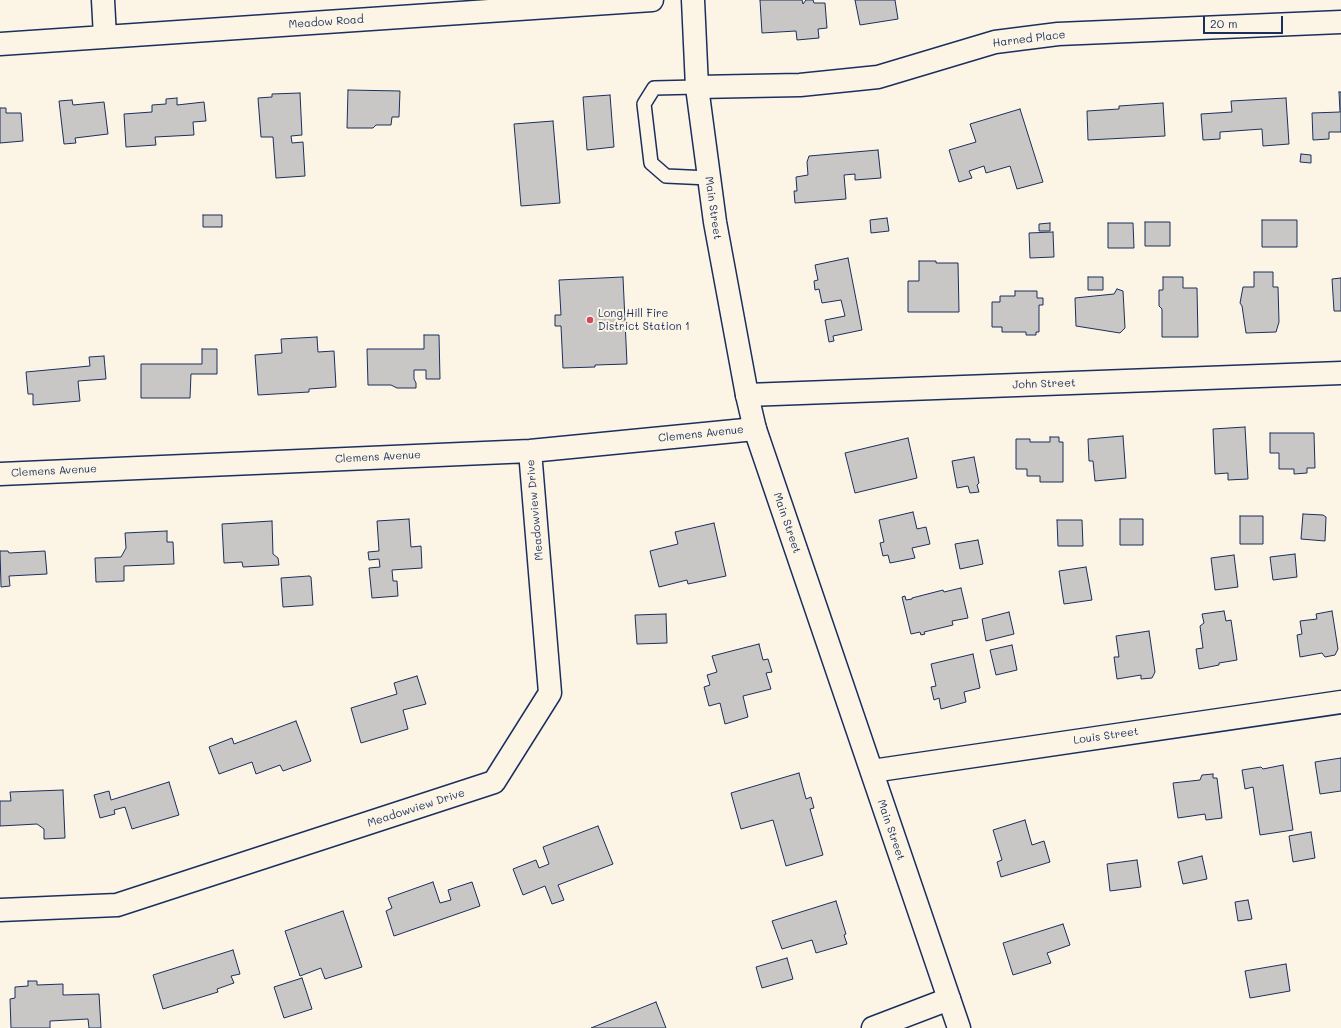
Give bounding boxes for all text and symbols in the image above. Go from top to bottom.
scale bar [1205,8,1285,34]
street label: Meadow Road [288,13,364,31]
text: 20 m [1210,15,1238,31]
street label: Harned Place [992,28,1066,50]
street label: Main Street [702,176,724,240]
place label: Long Hill Fire District Station 1 [598,307,690,333]
marker: Long Hill Fire District Station 1 [585,315,595,325]
street label: John Street [1012,376,1076,392]
street label: Clemens Avenue [658,423,744,445]
street label: Clemens Avenue [335,448,421,466]
street label: Meadowview Drive [524,459,546,561]
street label: Clemens Avenue [11,462,97,480]
street label: Main Street [770,491,804,555]
street label: Louis Street [1073,725,1139,747]
street label: Meadowview Drive [366,786,466,830]
street label: Main Street [874,798,908,862]

